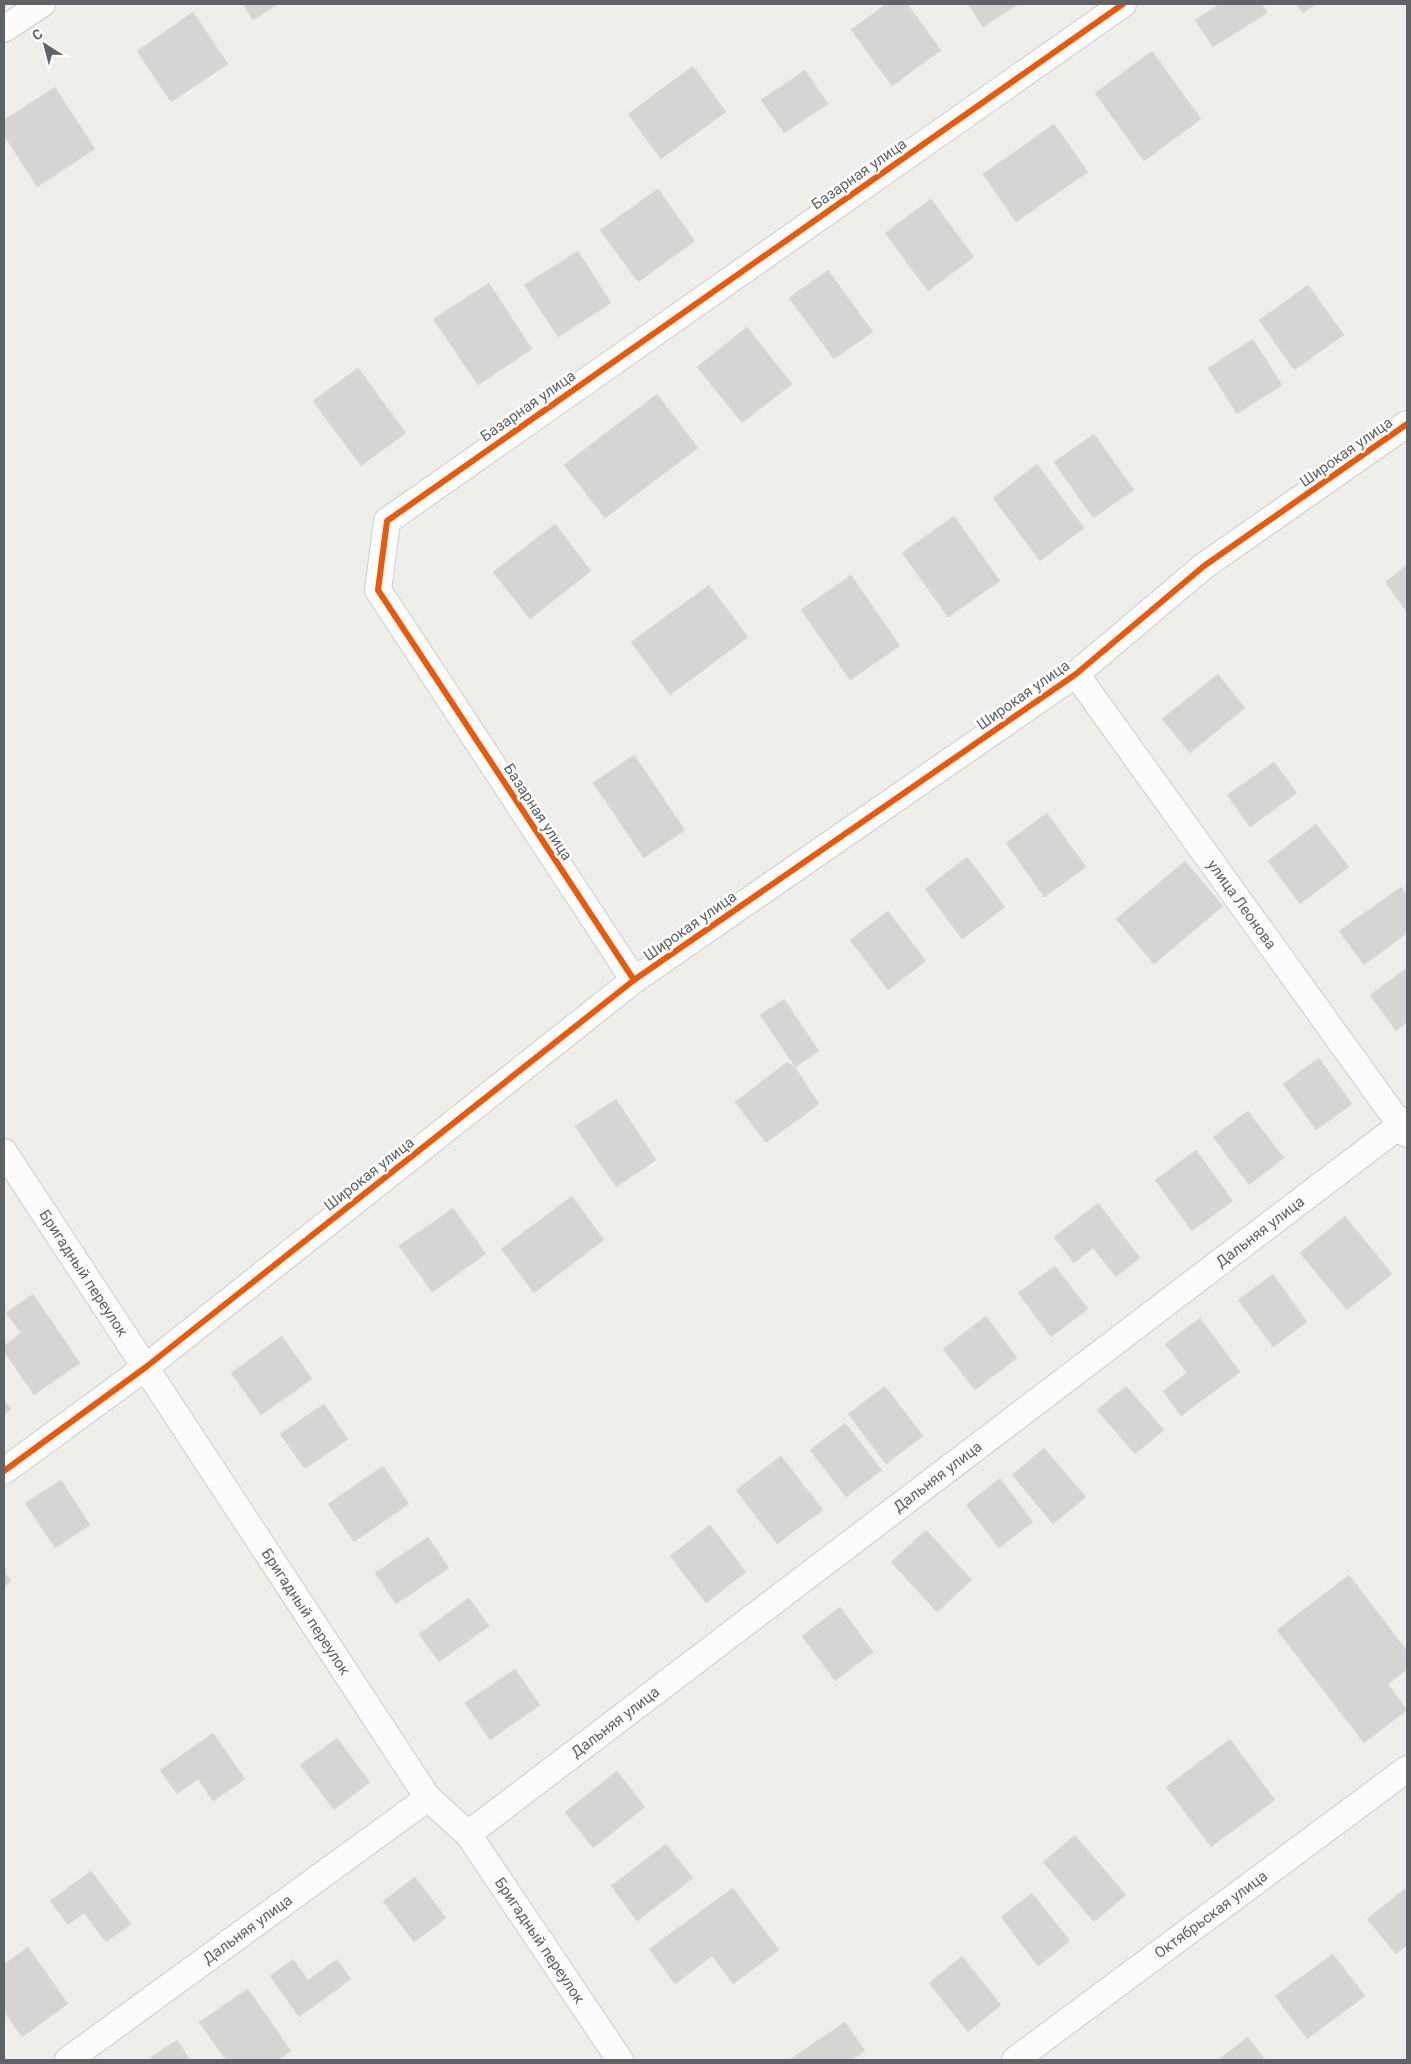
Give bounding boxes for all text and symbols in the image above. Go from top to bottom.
north arrow [20,20,70,70]
text: С [29,25,46,44]
street label: Базарная улица [808,135,910,213]
street label: Базарная улица [477,367,579,445]
street label: Широкая улица [1296,413,1396,491]
street label: Широкая улица [973,656,1073,734]
street label: Базарная улица [500,760,576,864]
street label: улица Леонова [1204,856,1280,953]
street label: Широкая улица [640,887,740,965]
street label: Широкая улица [320,1133,418,1215]
street label: Дальняя улица [1212,1192,1308,1271]
street label: Бригадный переулок [35,1206,132,1340]
street label: Дальняя улица [890,1438,985,1516]
street label: Бригадный переулок [258,1545,354,1679]
street label: Дальняя улица [567,1683,663,1761]
street label: Октябрьская улица [1151,1867,1271,1962]
street label: Бригадный переулок [491,1874,588,2007]
street label: Дальняя улица [199,1891,296,1968]

